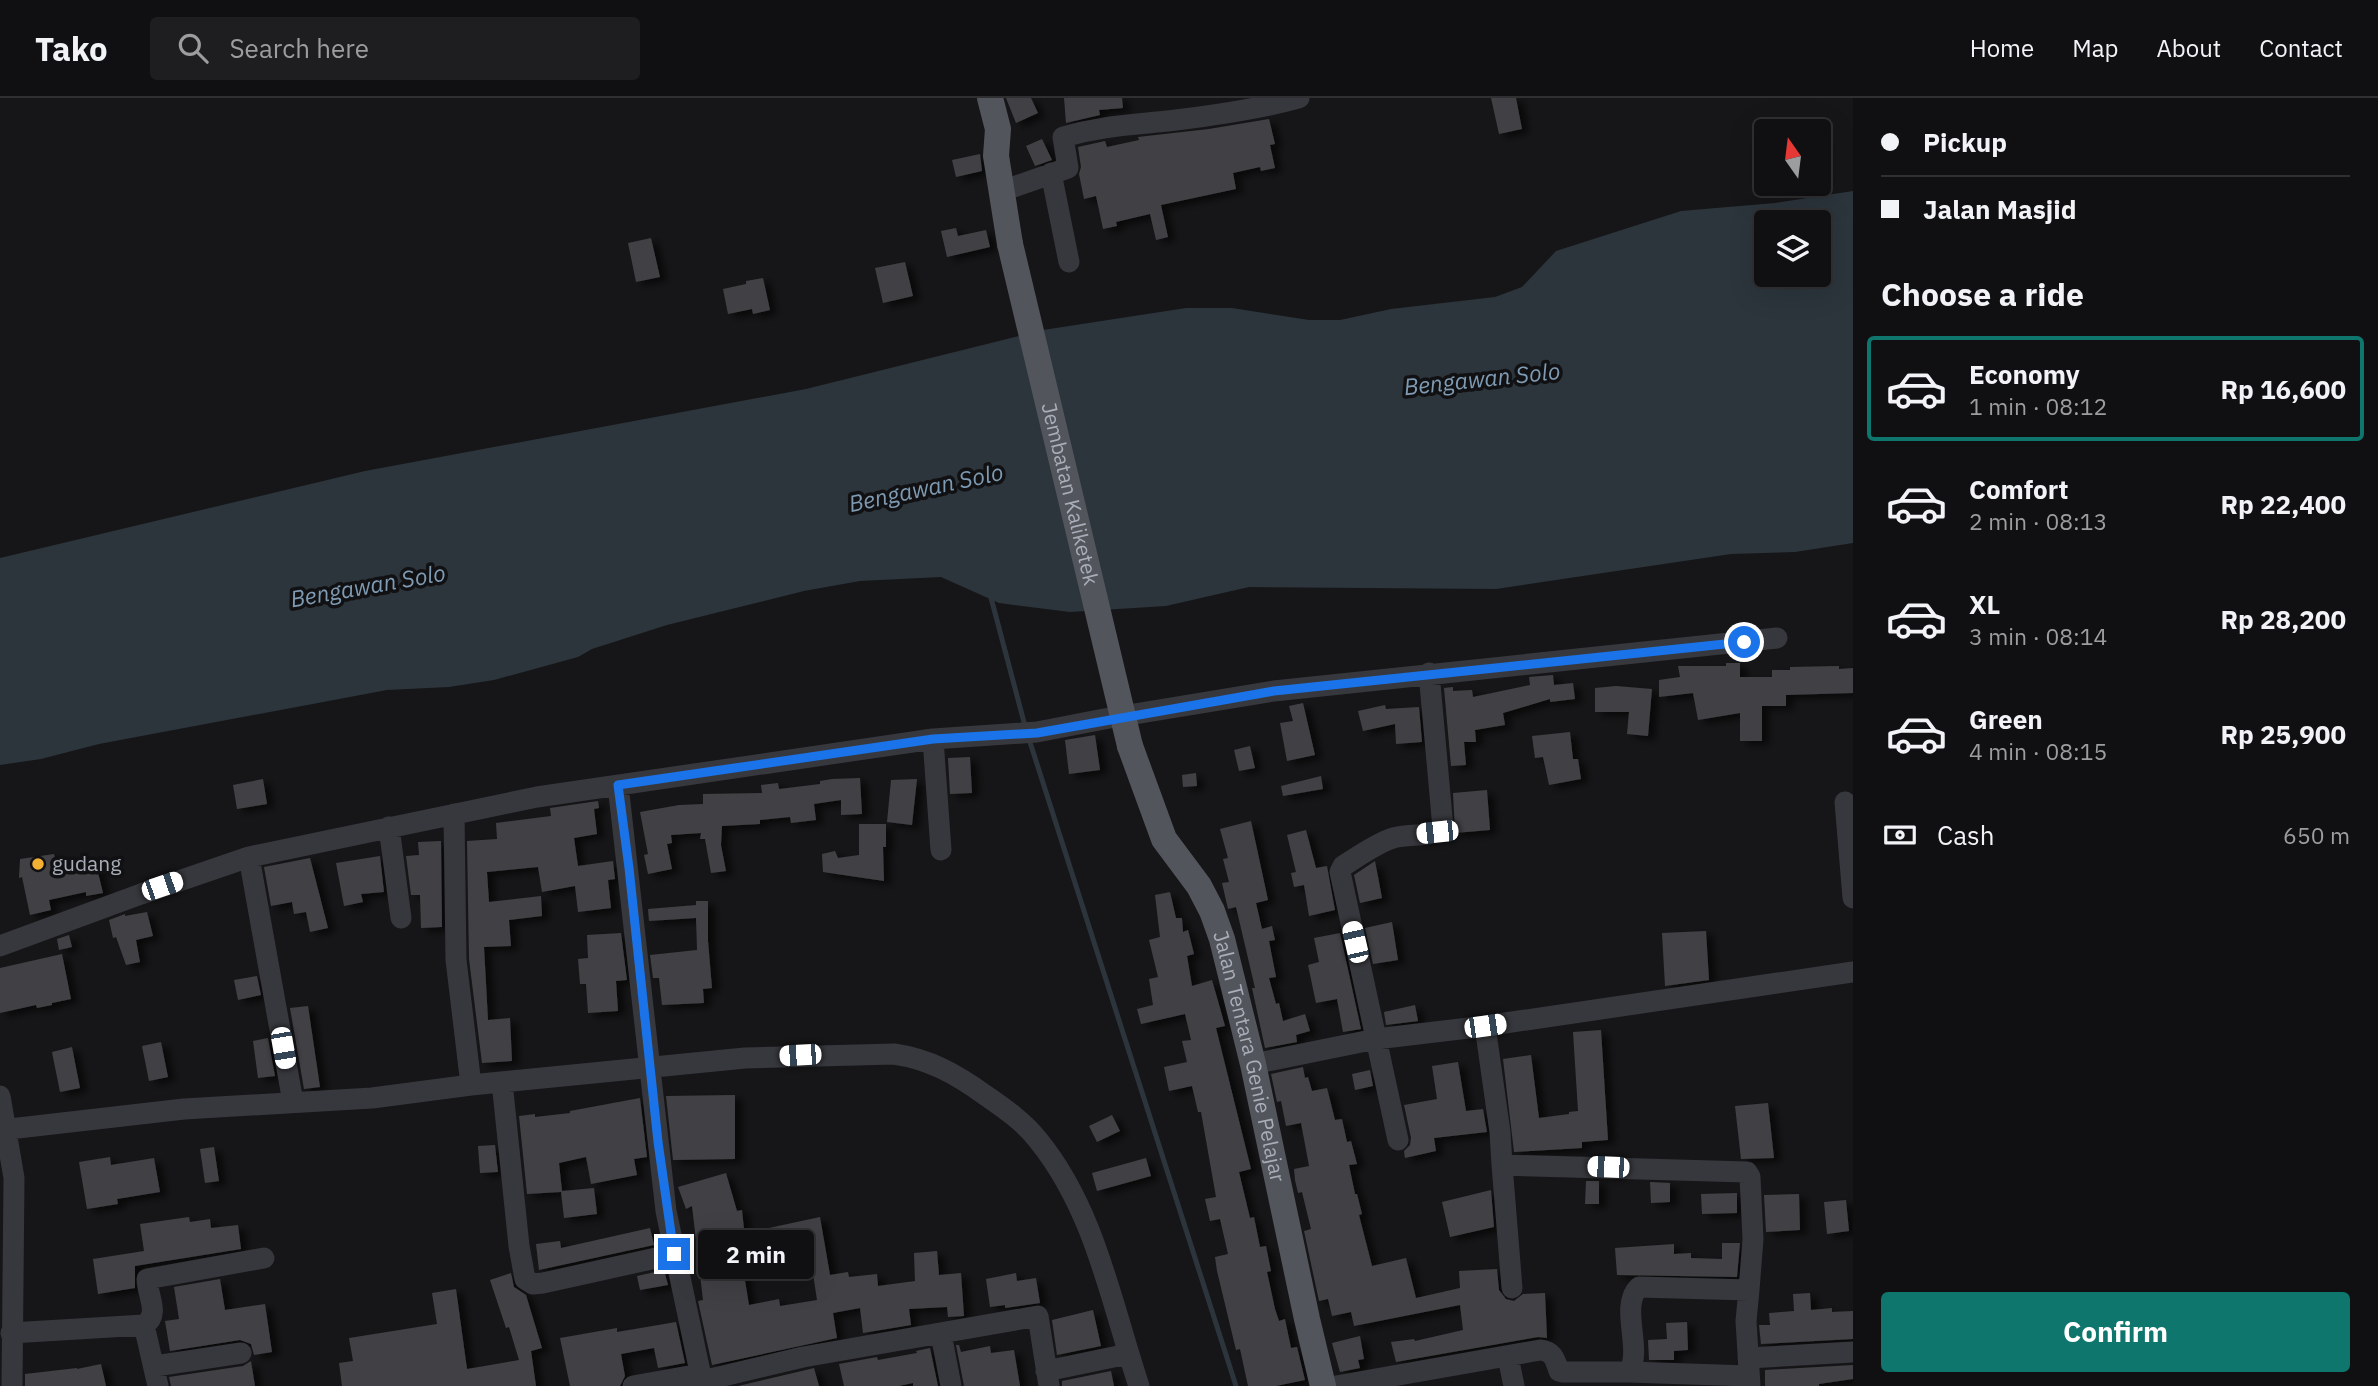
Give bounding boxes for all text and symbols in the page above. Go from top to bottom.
search box [150,17,640,80]
text: Tako [35,27,108,70]
icon: search [174,29,212,67]
text: Search here [230,31,369,65]
text: Home [1970,32,2034,64]
text: Map [2072,32,2118,64]
text: About [2156,32,2221,64]
text: Contact [2259,32,2343,64]
north arrow [1754,119,1830,196]
map controls [1754,119,1831,287]
text: Pickup [1923,125,2007,159]
text: Jalan Masjid [1923,192,2077,226]
button: layers [1754,210,1831,287]
text: Choose a ride [1881,273,2084,315]
water label: Bengawan Solo [1402,355,1562,401]
icon: car [1885,357,1948,420]
text: Economy [1969,357,2080,391]
text: Rp 16,600 [2220,372,2346,406]
text: 1 min · 08:12 [1969,391,2107,421]
street label: Jembatan Kaliketek [1035,400,1106,588]
water label: Bengawan Solo [846,456,1006,518]
icon: car [1885,472,1948,535]
text: Comfort [1969,472,2068,506]
text: Rp 22,400 [2220,487,2346,521]
text: 2 min · 08:13 [1969,506,2107,536]
water label: Bengawan Solo [288,557,448,613]
icon: car [1885,587,1948,650]
text: XL [1969,587,2000,621]
text: Rp 28,200 [2220,602,2346,636]
text: 3 min · 08:14 [1969,621,2107,651]
route start [1728,626,1760,658]
icon: car [1885,702,1948,765]
text: Green [1969,702,2043,736]
text: Rp 25,900 [2220,717,2346,751]
text: 4 min · 08:15 [1969,736,2107,766]
icon: cash [1881,816,1919,854]
text: Cash [1937,818,1994,852]
car [1416,819,1459,845]
text: 650 m [2283,820,2350,850]
place label: gudang [52,849,121,877]
marker: gudang [30,856,46,872]
car [139,869,186,903]
car [1341,919,1370,965]
street label: Jalan Tentara Genie Pelajar [1207,926,1293,1185]
car [1463,1013,1508,1039]
car [270,1025,297,1071]
car [779,1043,822,1067]
car [1587,1156,1630,1178]
callout: 2 min [698,1230,814,1278]
route end [658,1238,690,1270]
text: 2 min [726,1239,786,1269]
button: Confirm [1881,1292,2350,1372]

